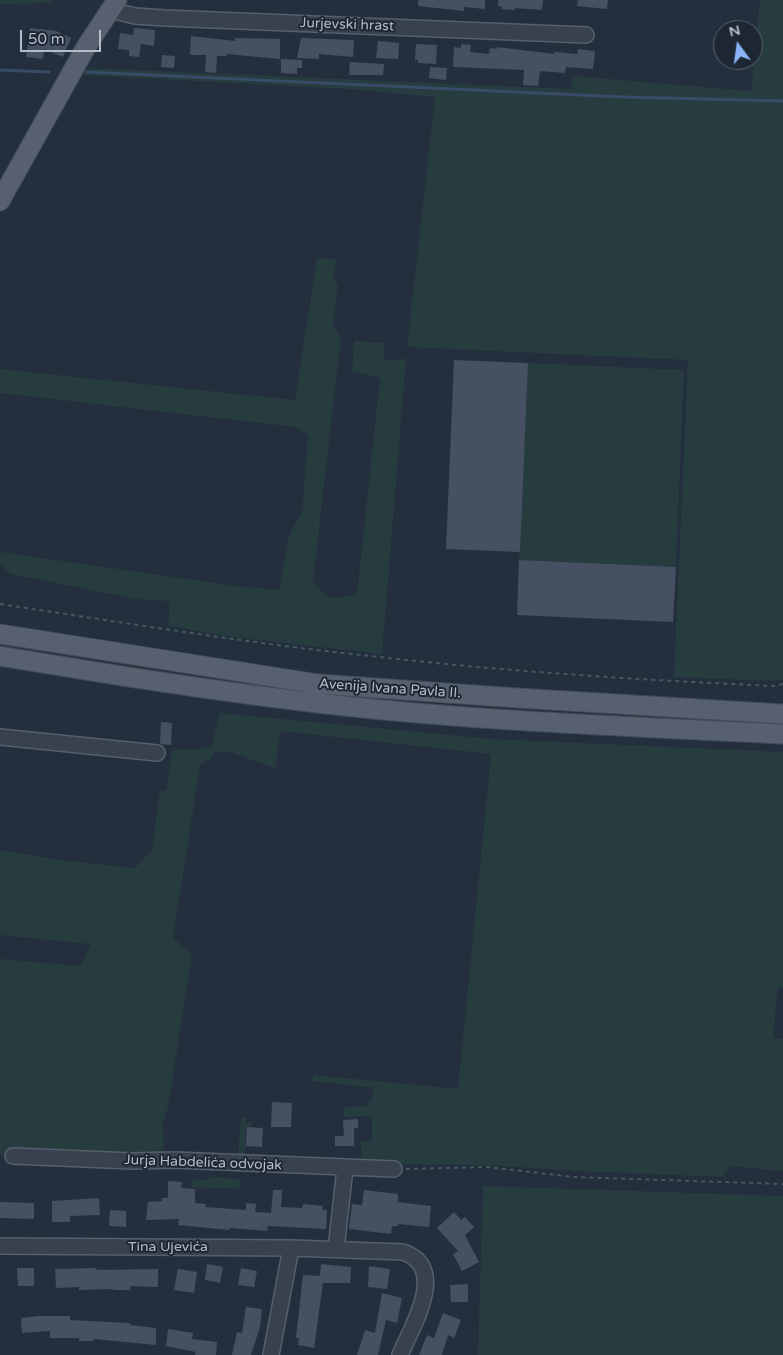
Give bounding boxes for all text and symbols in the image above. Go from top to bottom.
street label: Jurjevski hrast [299,15,395,35]
scale bar [22,20,104,52]
north arrow [713,20,763,70]
text: N [727,21,742,41]
text: 50 m [28,30,65,48]
street label: Avenija Ivana Pavla II. [318,676,462,702]
street label: Jurja Habdelića odvojak [124,1152,282,1174]
street label: Tina Ujevića [128,1239,208,1255]

